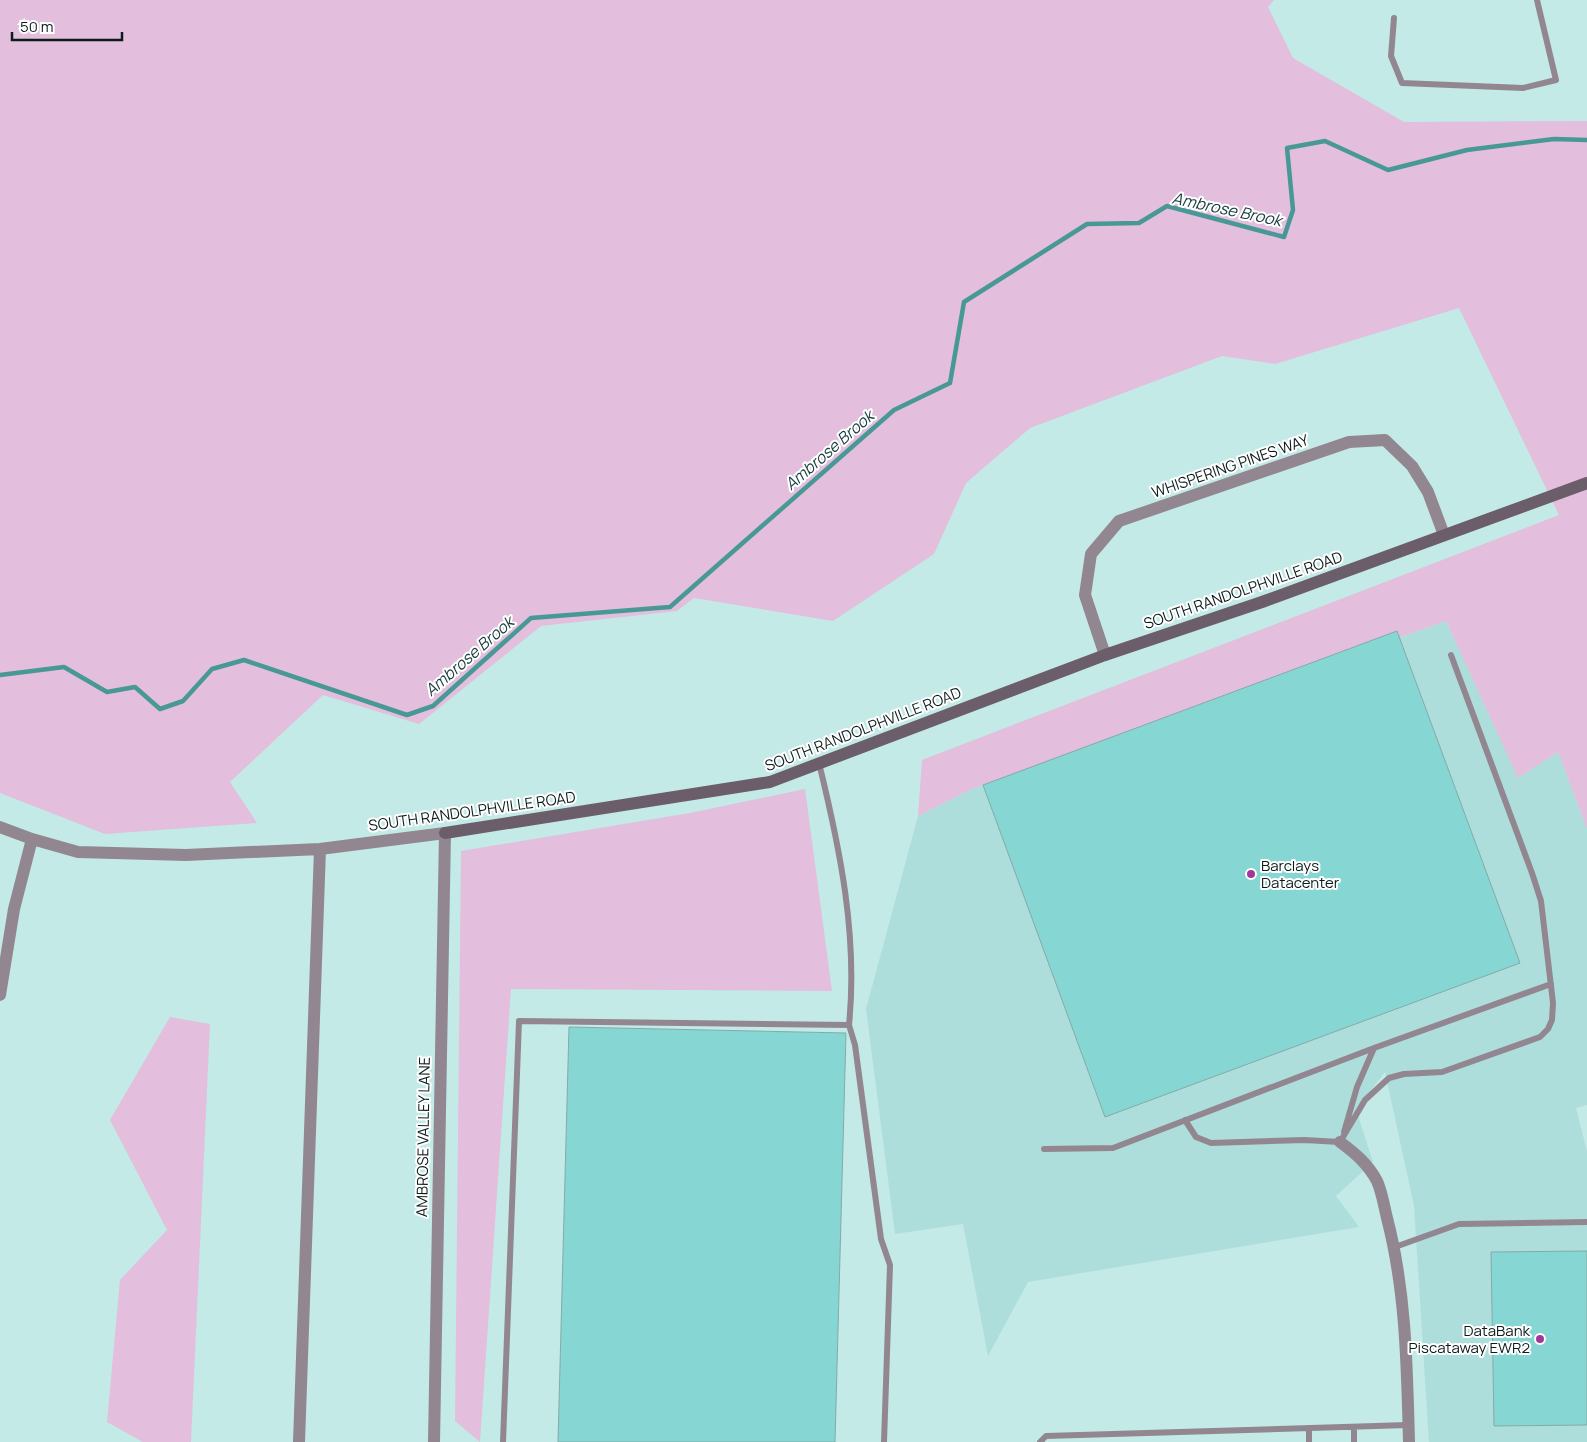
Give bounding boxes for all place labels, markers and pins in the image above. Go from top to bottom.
place label: Barclays Datacenter [1261,855,1340,893]
marker: Barclays Datacenter [1245,868,1257,880]
place label: DataBank Piscataway EWR2 [1408,1320,1531,1358]
marker: DataBank Piscataway EWR2 [1534,1333,1546,1345]

